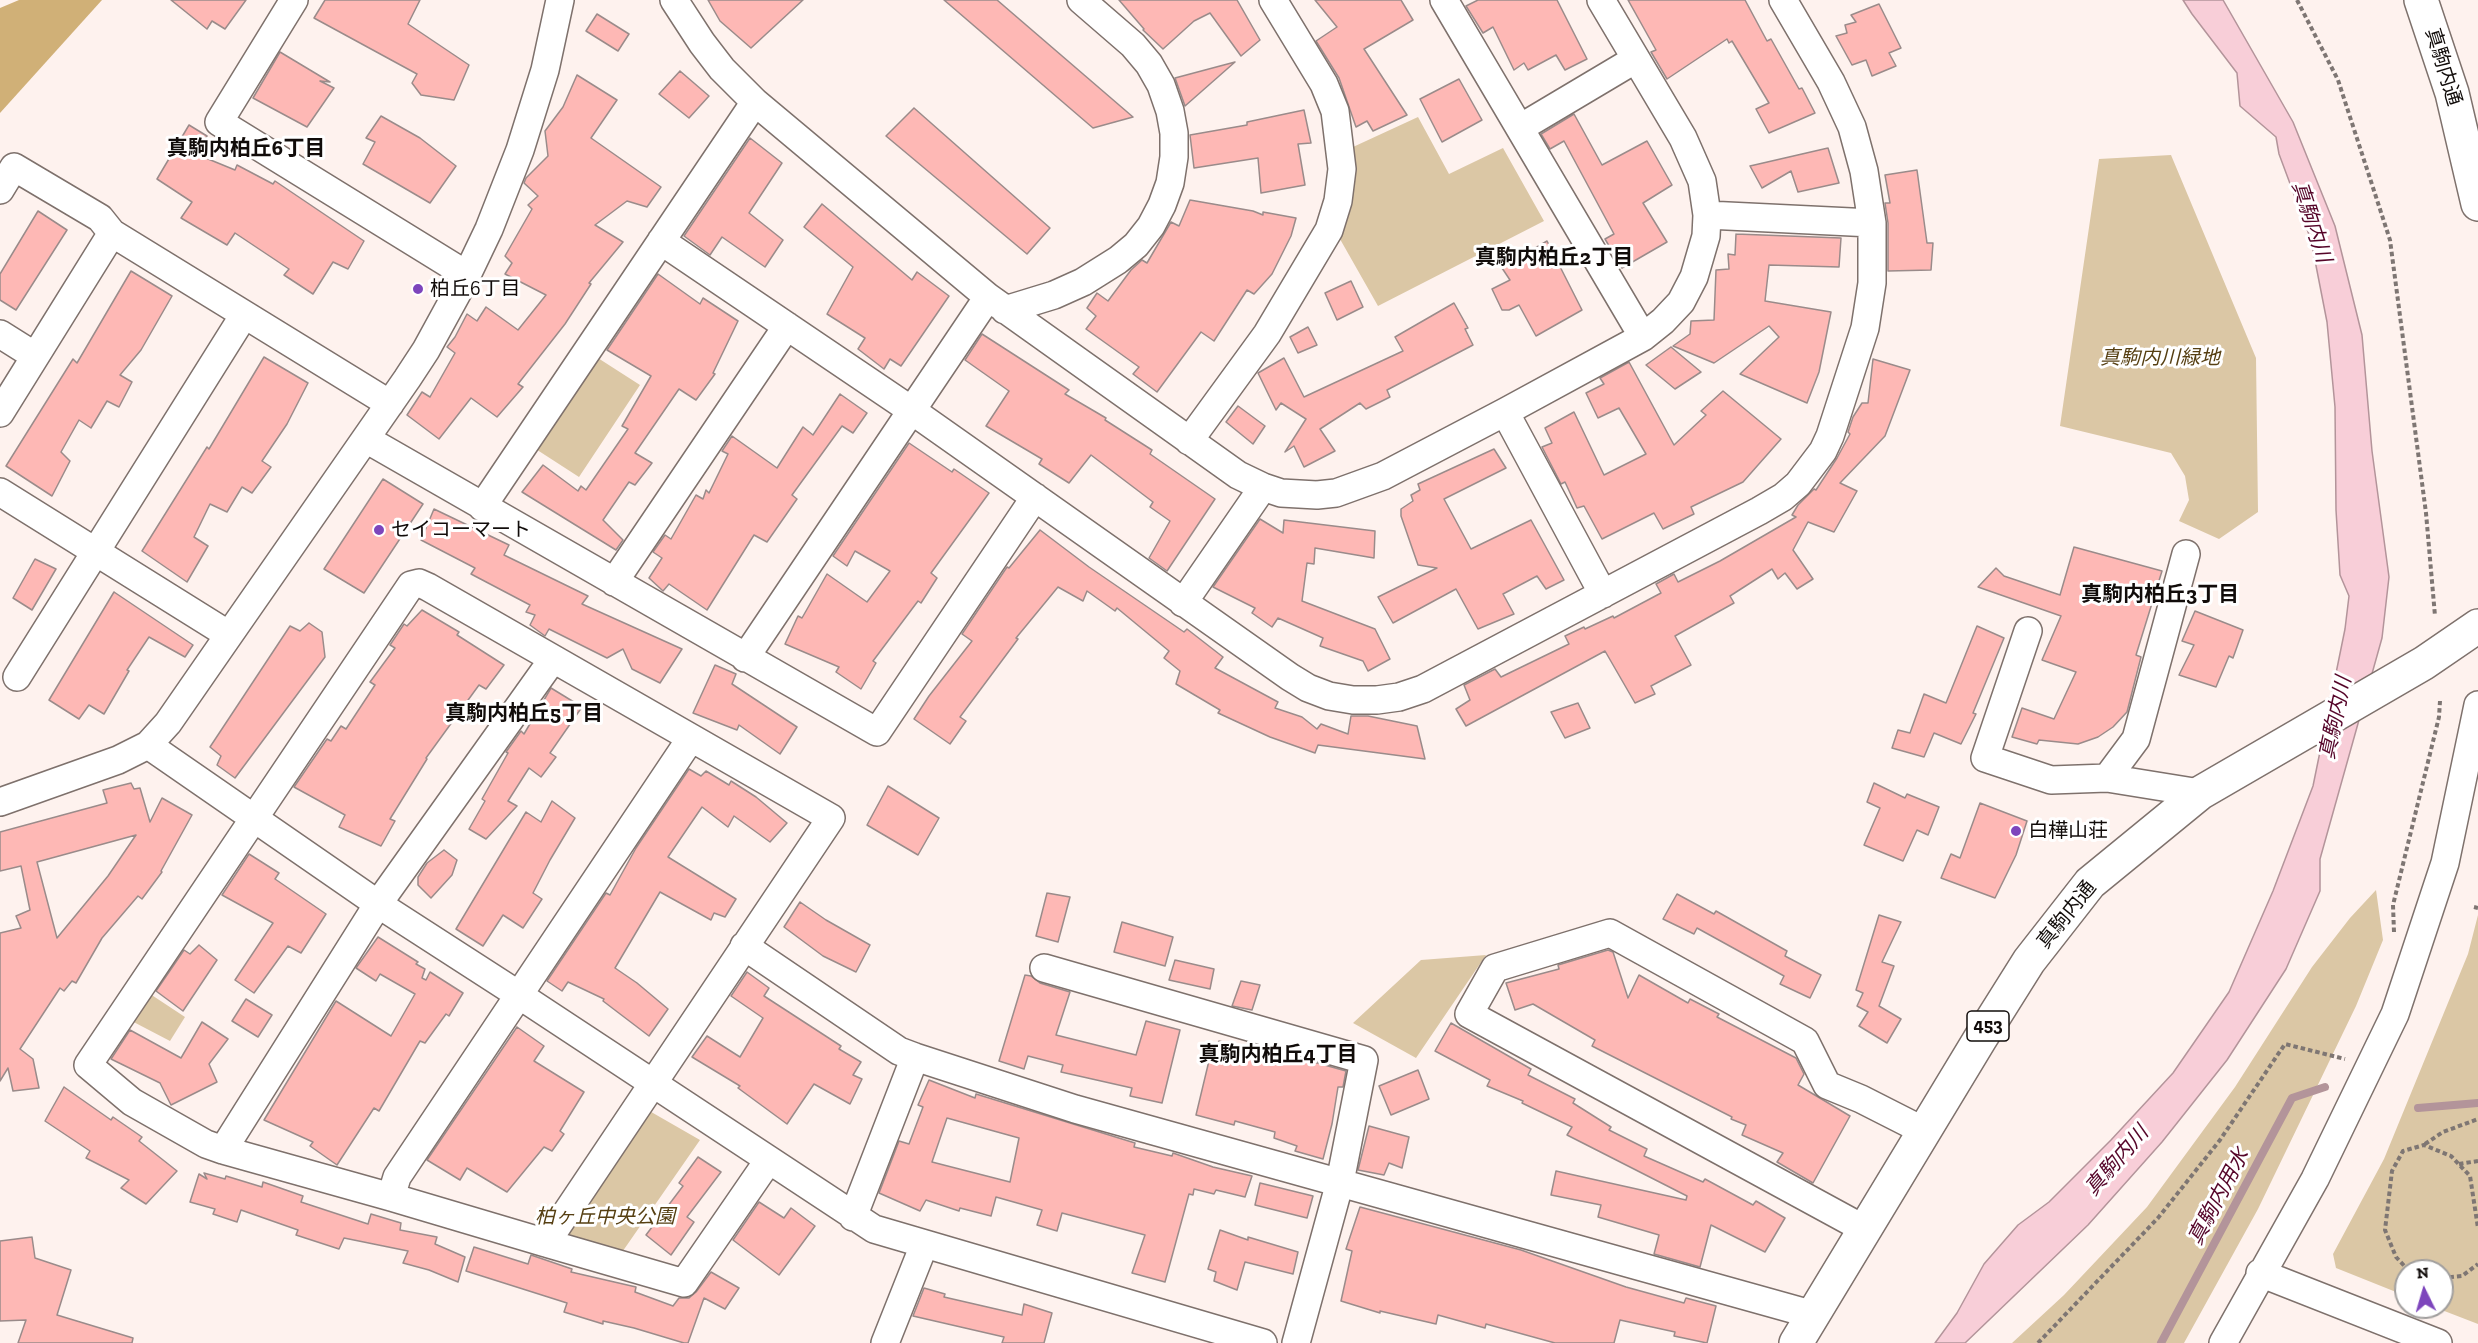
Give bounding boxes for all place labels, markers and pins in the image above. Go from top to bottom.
place label: 柏丘6丁目 [430,277,521,301]
marker: 柏丘6丁目 [411,282,425,296]
place label: セイコーマート [391,518,531,542]
marker: セイコーマート [372,523,386,537]
place label: 白樺山荘 [2028,819,2108,843]
marker: 白樺山荘 [2009,824,2023,838]

